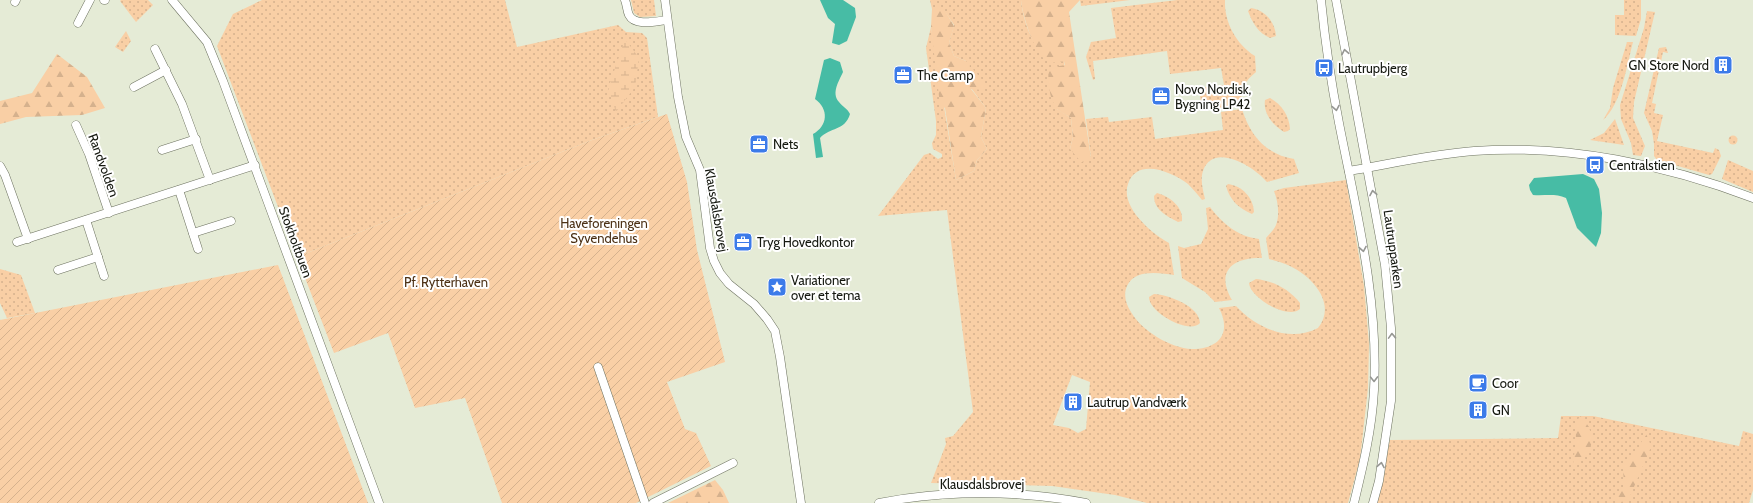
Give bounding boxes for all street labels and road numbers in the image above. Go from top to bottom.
street label: Randvolden [85,131,123,199]
street label: Klausdalsbrovej [701,167,732,253]
street label: Stokholtbuen [276,204,316,280]
street label: Lautrupparken [1381,209,1407,289]
street label: Klausdalsbrovej [940,476,1024,493]

